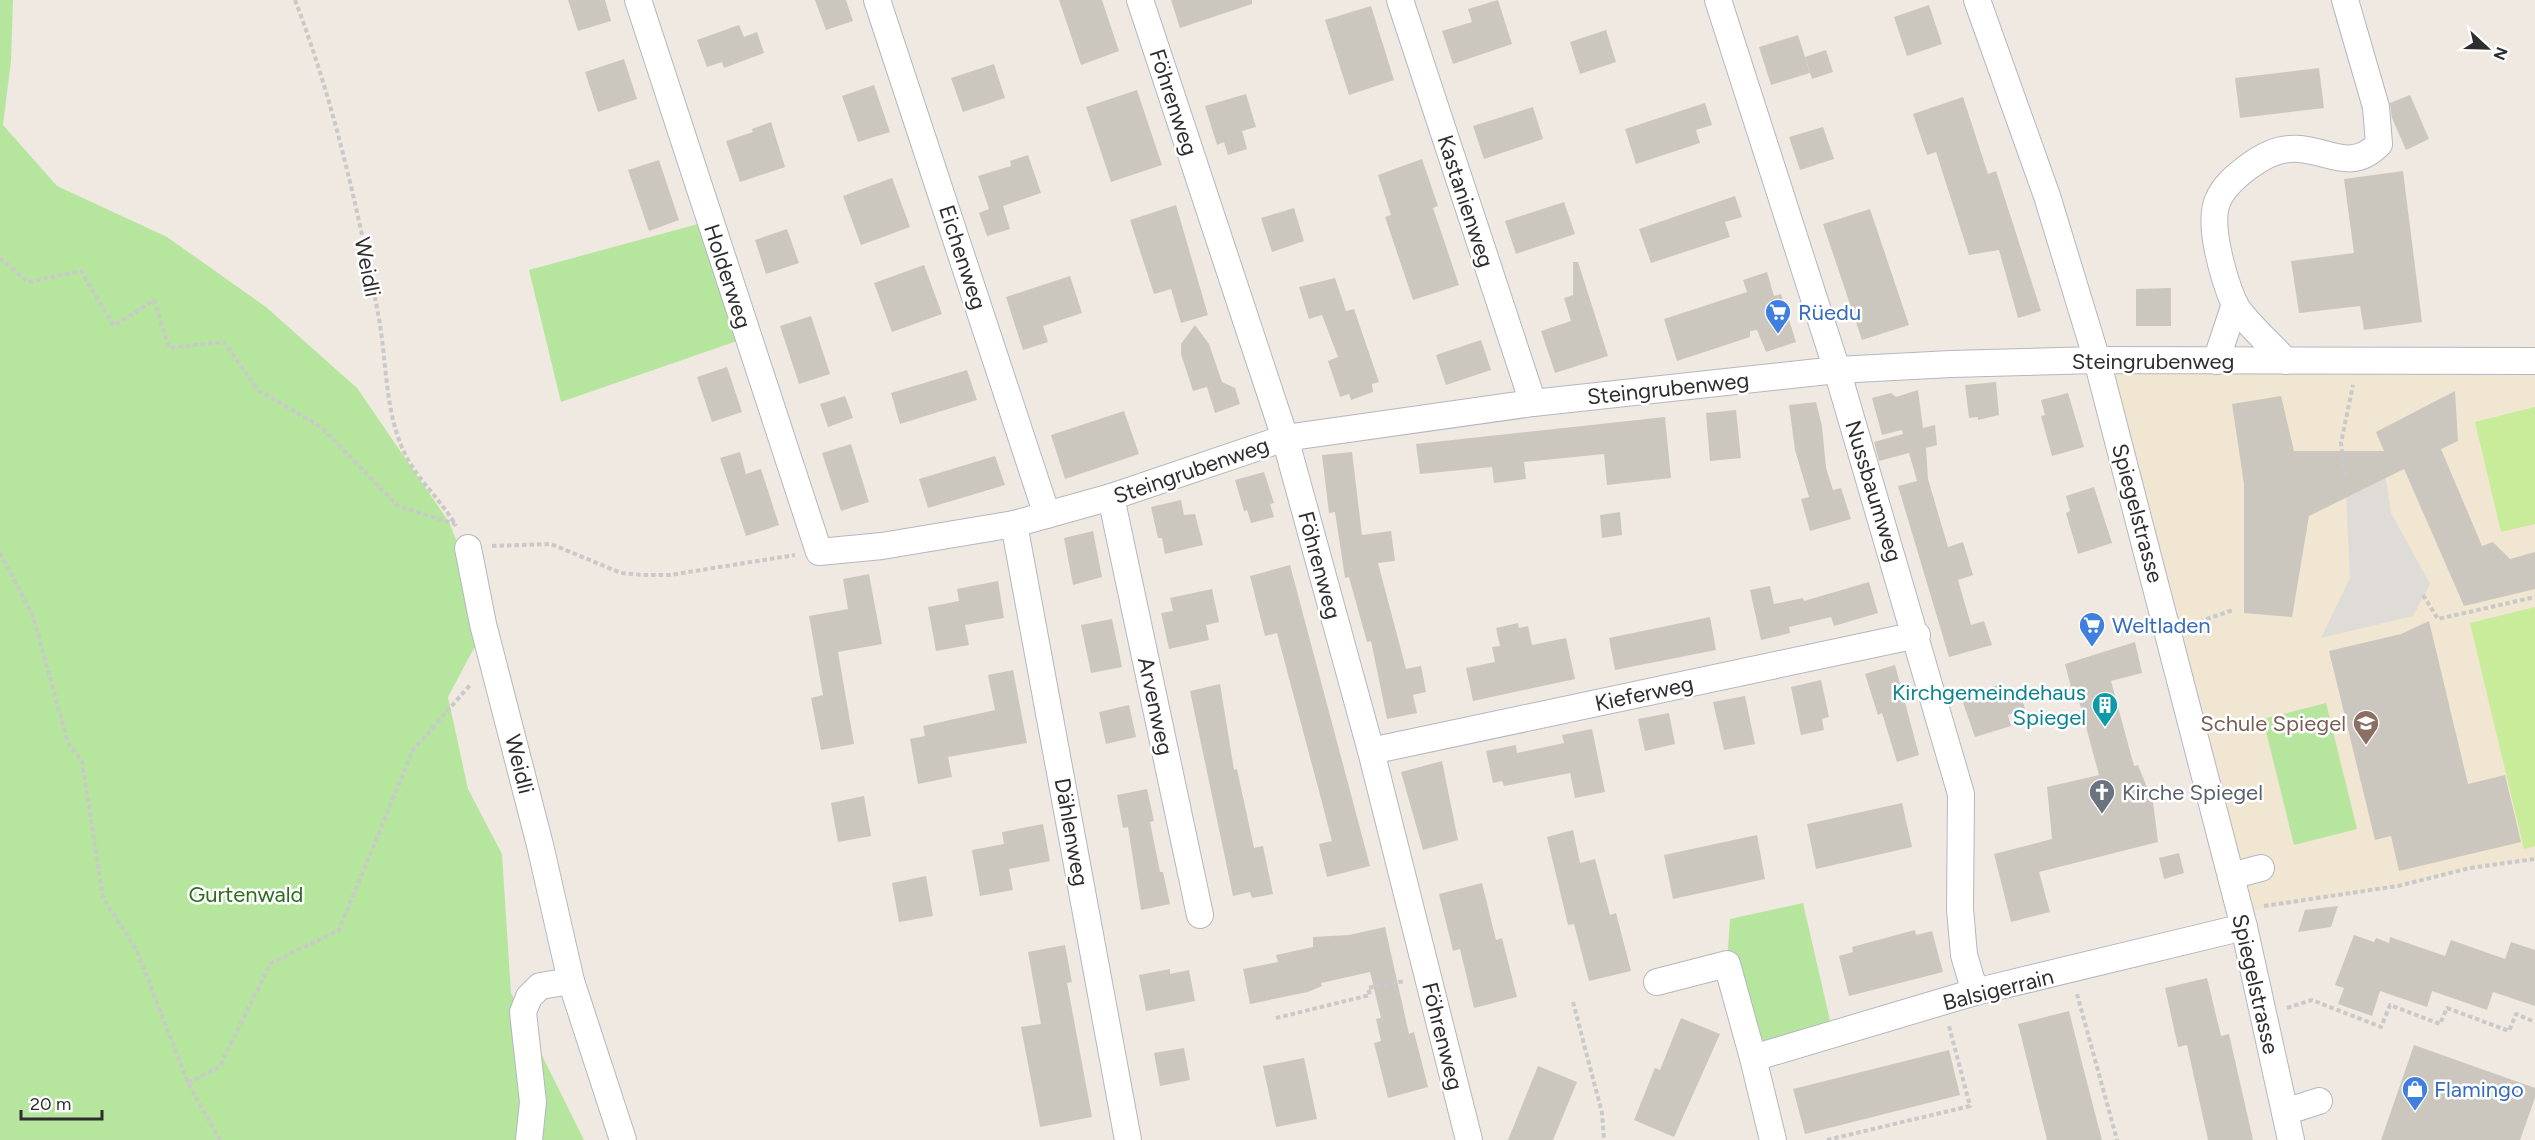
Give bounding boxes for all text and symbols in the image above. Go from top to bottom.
north arrow [2457,18,2517,78]
text: N [2489,44,2512,63]
street label: Föhrenweg [1144,46,1203,159]
street label: Kastanienweg [1431,132,1500,271]
street label: Eichenweg [933,201,992,313]
street label: Holderweg [698,220,757,332]
street label: Weidli [349,235,387,299]
supermarket icon: Rüedu [1763,297,1793,335]
place label: Rüedu [1798,299,1861,326]
street label: Steingrubenweg [2072,348,2234,375]
street label: Steingrubenweg [1586,367,1750,410]
street label: Nussbaumweg [1839,417,1908,565]
street label: Steingrubenweg [1110,431,1272,510]
street label: Spiegelstrasse [2106,441,2169,586]
street label: Föhrenweg [1292,508,1347,622]
supermarket icon: Weltladen [2077,610,2107,648]
place label: Weltladen [2112,612,2211,639]
street label: Arvenweg [1132,655,1179,758]
street label: Kieferweg [1592,670,1696,717]
place label: Kirchgemeindehaus Spiegel [1892,679,2086,731]
building icon: Kirchgemeindehaus Spiegel [2090,690,2120,728]
school or university icon: Schule Spiegel [2351,708,2381,746]
place label: Schule Spiegel [2200,710,2346,737]
street label: Weidli [499,732,540,797]
street label: Dählenweg [1049,776,1094,888]
church icon: Kirche Spiegel [2087,777,2117,815]
place label: Kirche Spiegel [2122,779,2263,806]
park label: Gurtenwald [189,881,303,908]
street label: Spiegelstrasse [2226,911,2285,1057]
street label: Balsigerrain [1940,963,2056,1016]
street label: Föhrenweg [1416,979,1469,1093]
shop icon: Flamingo [2400,1074,2430,1112]
place label: Flamingo [2434,1076,2524,1103]
scale bar [21,1083,102,1121]
text: 20 m [30,1093,71,1115]

